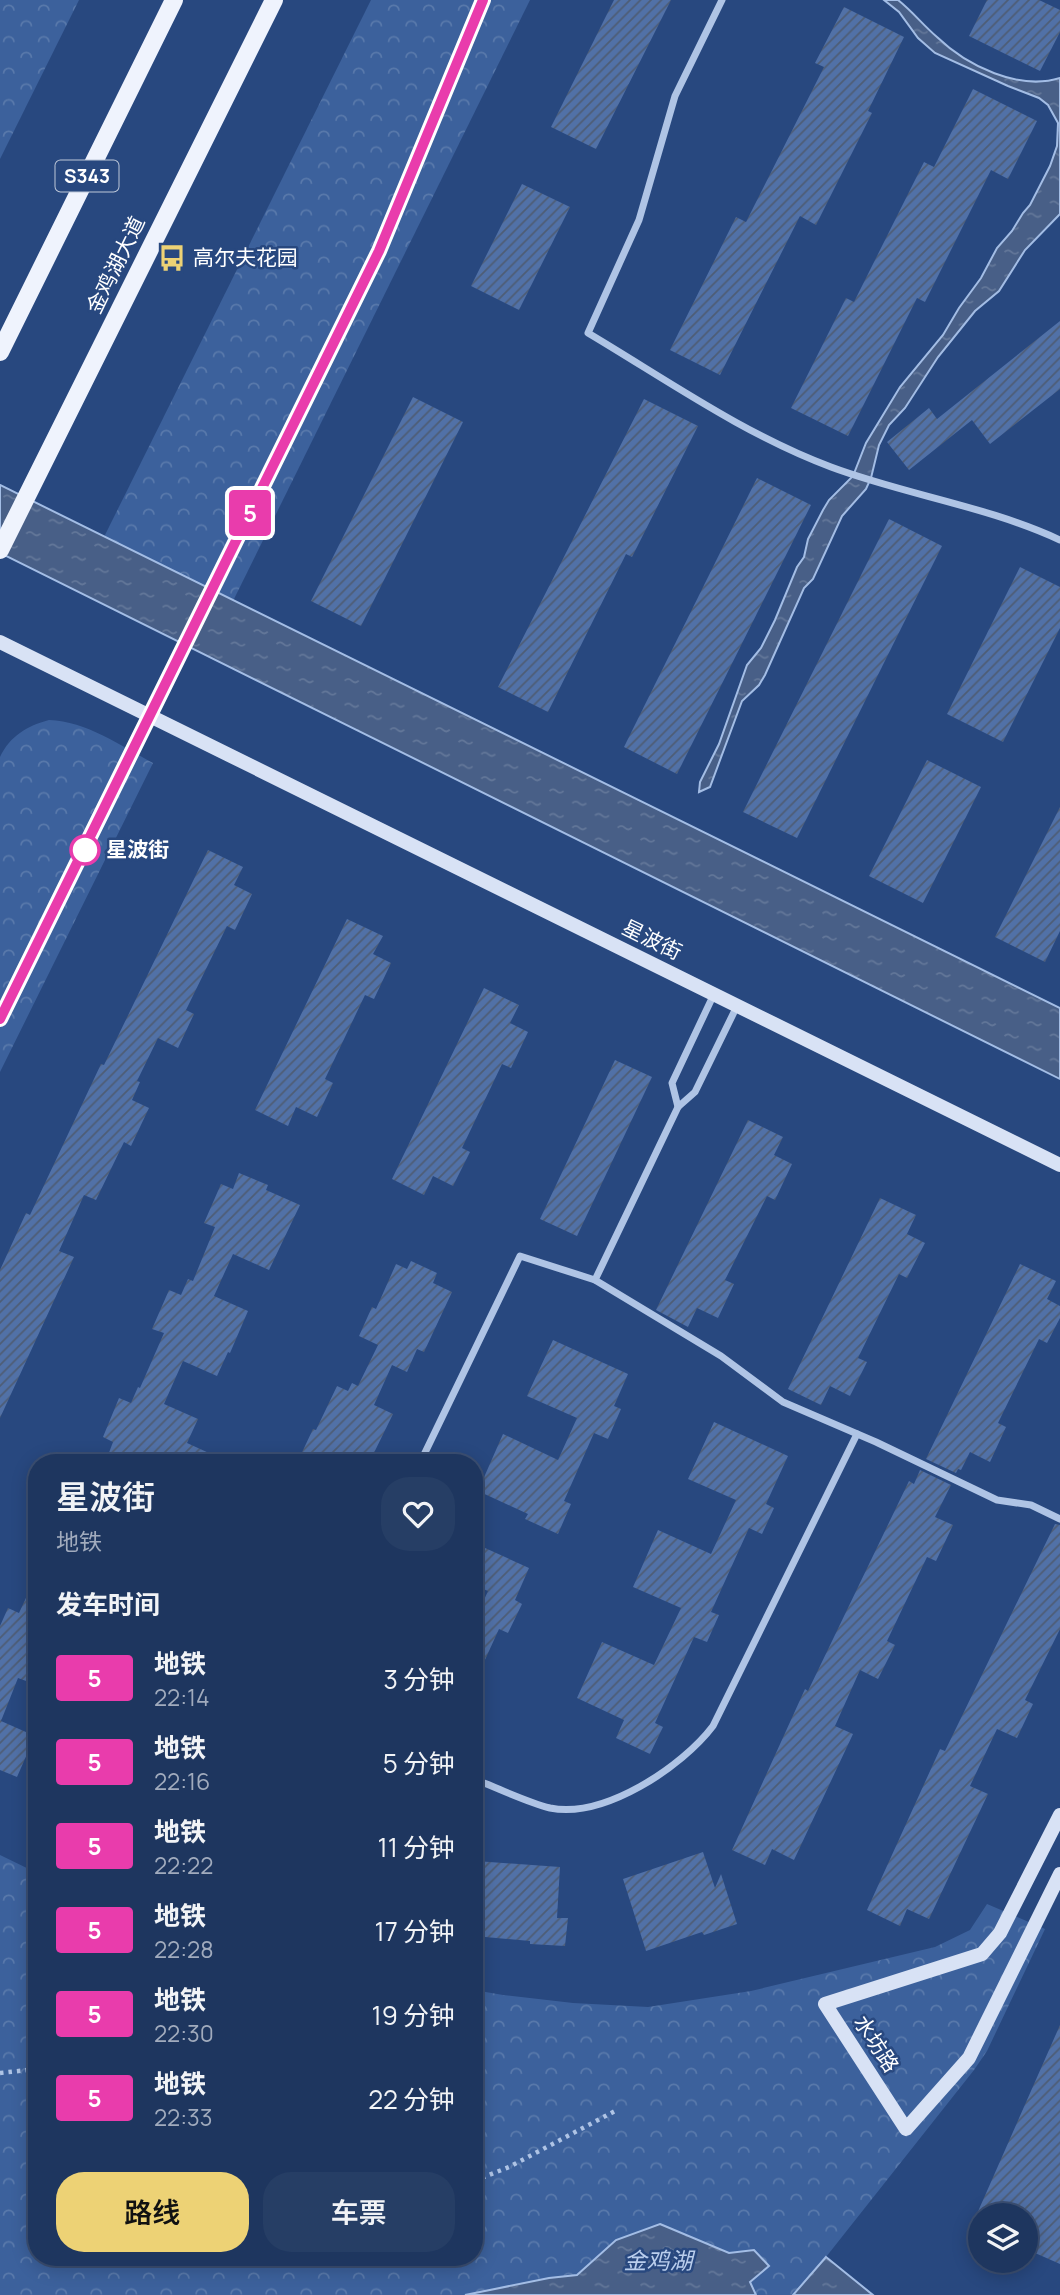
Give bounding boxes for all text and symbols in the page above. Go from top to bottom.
road number: S343 [56,160,119,192]
street label: 金鸡湖大道 [80,211,151,318]
bus stop icon: 高尔夫花园 [157,243,187,273]
place label: 高尔夫花园 [193,243,298,271]
line badge: 5 [227,490,273,536]
text: 5 [243,496,257,529]
marker: 星波街 [70,835,100,865]
place label: 星波街 [106,835,169,863]
street label: 星波街 [618,913,687,965]
text: 星波街 [56,1474,155,1519]
button: heart [381,1477,455,1551]
text: 地铁 [56,1525,102,1557]
text: 发车时间 [56,1586,160,1622]
text: 地铁 [154,1645,206,1681]
text: 5 [87,1661,102,1694]
text: 3 分钟 [383,1661,455,1697]
text: 22:14 [154,1681,210,1713]
text: 地铁 [154,1729,206,1765]
text: 5 [87,1745,102,1778]
text: 5 分钟 [383,1745,455,1781]
text: 22:16 [154,1765,210,1797]
text: 地铁 [154,1813,206,1849]
text: 5 [87,1829,102,1862]
text: 11 分钟 [378,1829,455,1865]
text: 22:22 [154,1849,213,1881]
text: 地铁 [154,1897,206,1933]
text: 5 [87,1913,102,1946]
text: 17 分钟 [375,1913,455,1949]
text: 22:28 [154,1933,214,1965]
text: 地铁 [154,1981,206,2017]
text: 5 [87,1997,102,2030]
text: 19 分钟 [372,1997,455,2033]
street label: 水坊路 [848,2009,906,2077]
text: 22:30 [154,2017,214,2049]
text: 地铁 [154,2065,206,2101]
text: 5 [87,2081,102,2114]
text: 22 分钟 [368,2081,455,2117]
text: 22:33 [154,2101,213,2133]
button: 路线 [56,2172,249,2252]
button: 车票 [263,2172,455,2252]
map controls [968,2203,1038,2273]
button: layers [968,2203,1038,2273]
water label: 金鸡湖 [624,2244,696,2276]

